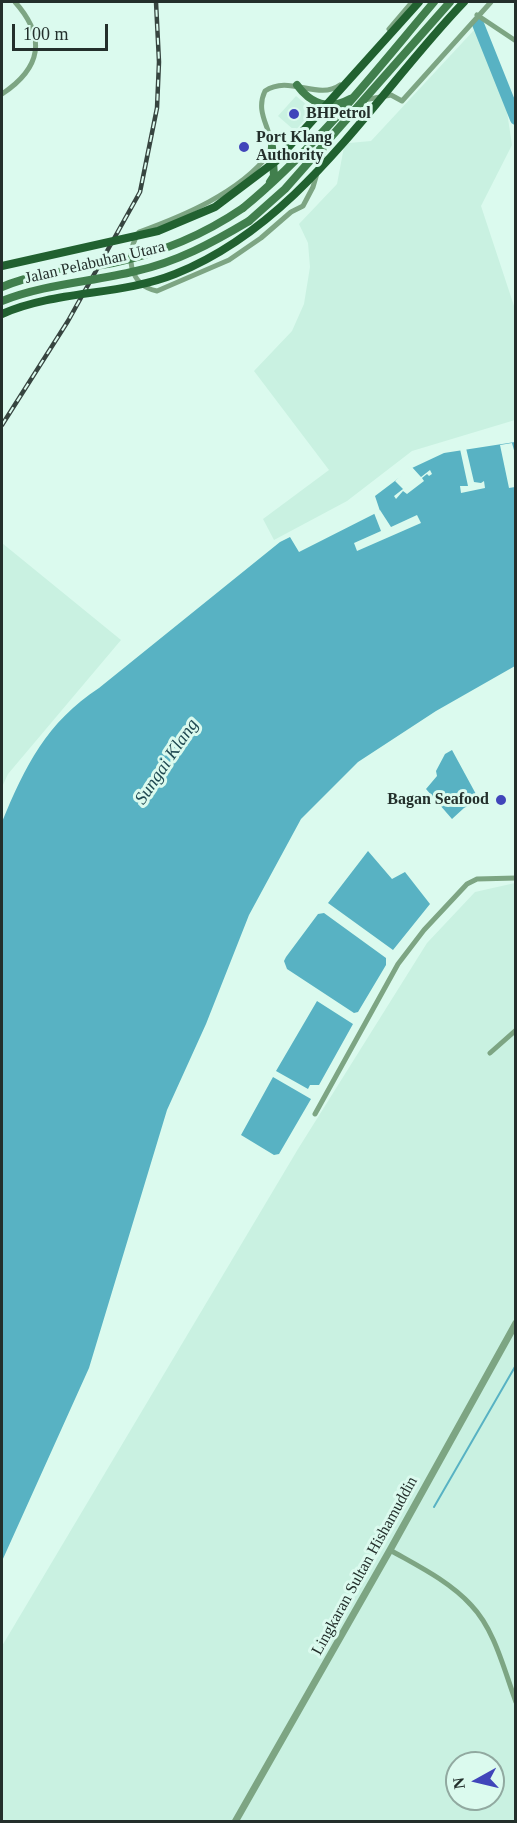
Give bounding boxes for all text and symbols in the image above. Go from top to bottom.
scale bar [15,12,111,50]
text: 100 m [23,24,69,44]
place label: BHPetrol [306,104,371,124]
marker: BHPetrol [287,107,301,121]
place label: Port Klang Authority [256,128,332,166]
marker: Port Klang Authority [237,140,251,154]
street label: Jalan Pelabuhan Utara [23,238,167,288]
water label: Sungai Klang [131,715,203,809]
place label: Bagan Seafood [387,790,489,810]
marker: Bagan Seafood [494,793,508,807]
street label: Lingkaran Sultan Hishamuddin [308,1474,422,1658]
north arrow [445,1751,505,1811]
text: N [449,1776,468,1790]

